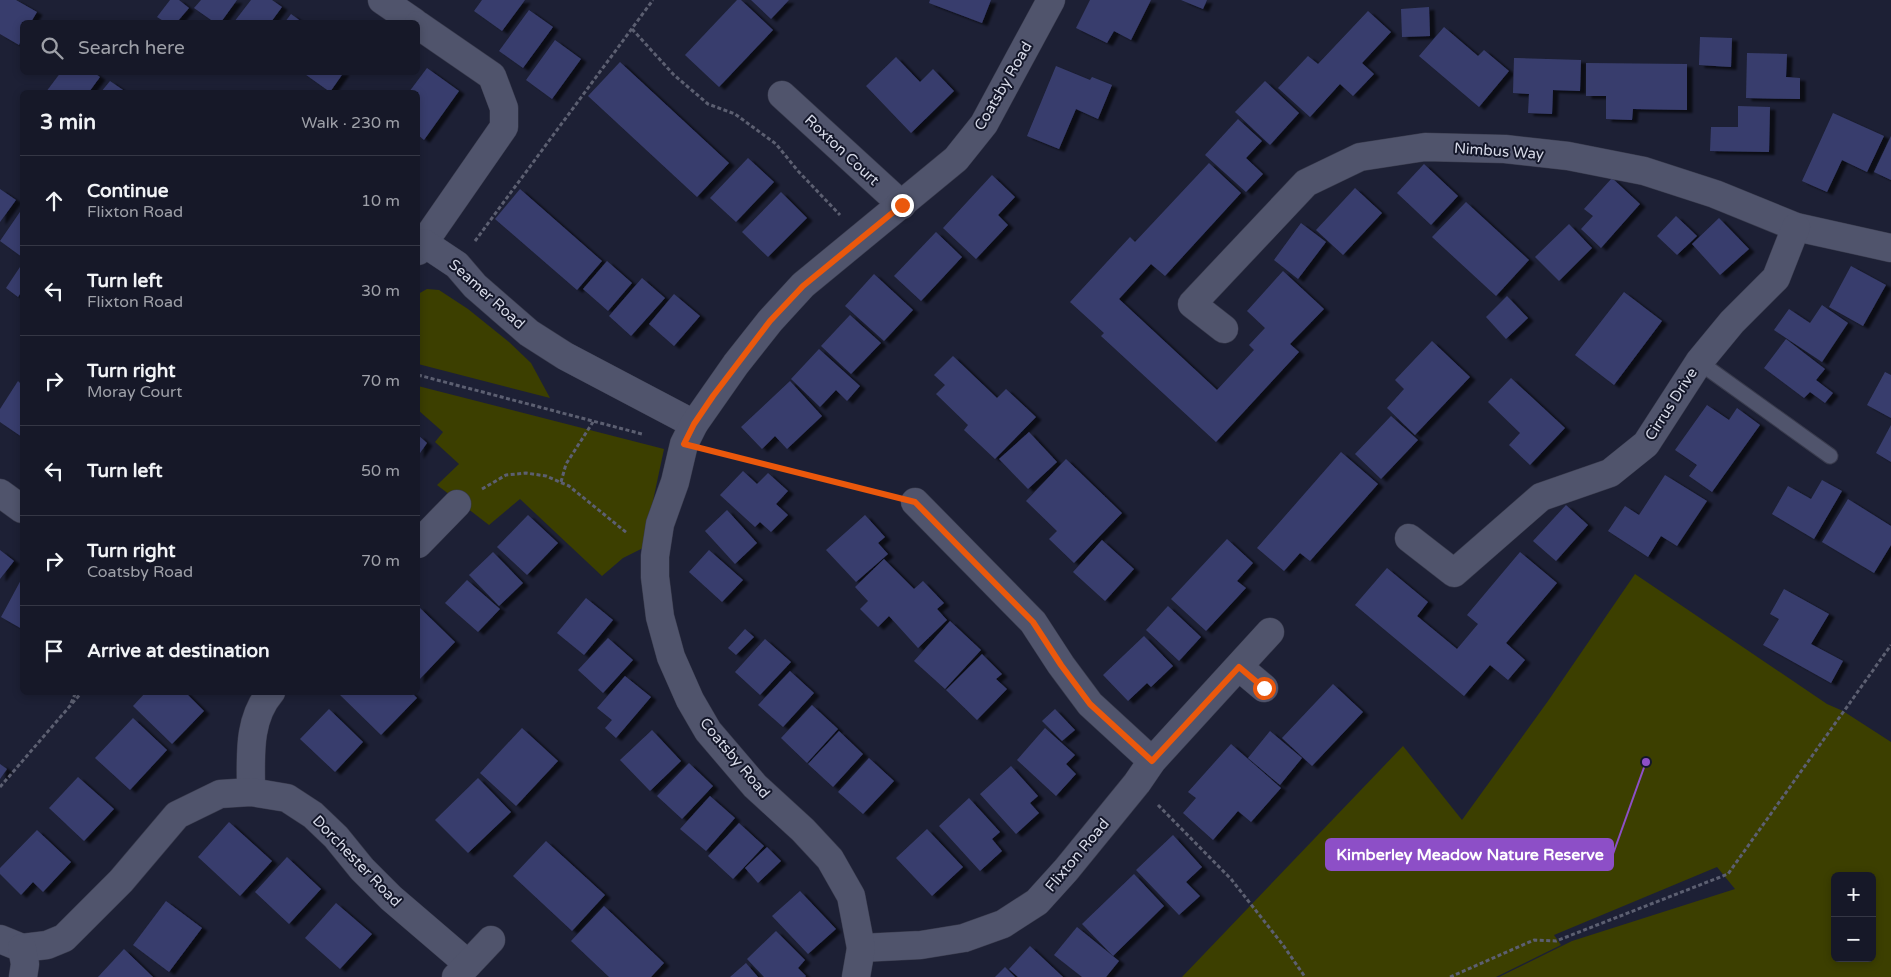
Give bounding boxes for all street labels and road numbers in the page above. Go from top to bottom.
street label: Coatsby Road [970,38,1036,134]
street label: Roxton Court [801,111,883,189]
street label: Nimbus Way [1453,139,1545,163]
street label: Seamer Road [445,255,529,333]
street label: Cirrus Drive [1641,364,1701,444]
street label: Coatsby Road [696,714,774,802]
street label: Dorchester Road [309,812,405,910]
street label: Flixton Road [1041,815,1113,895]

